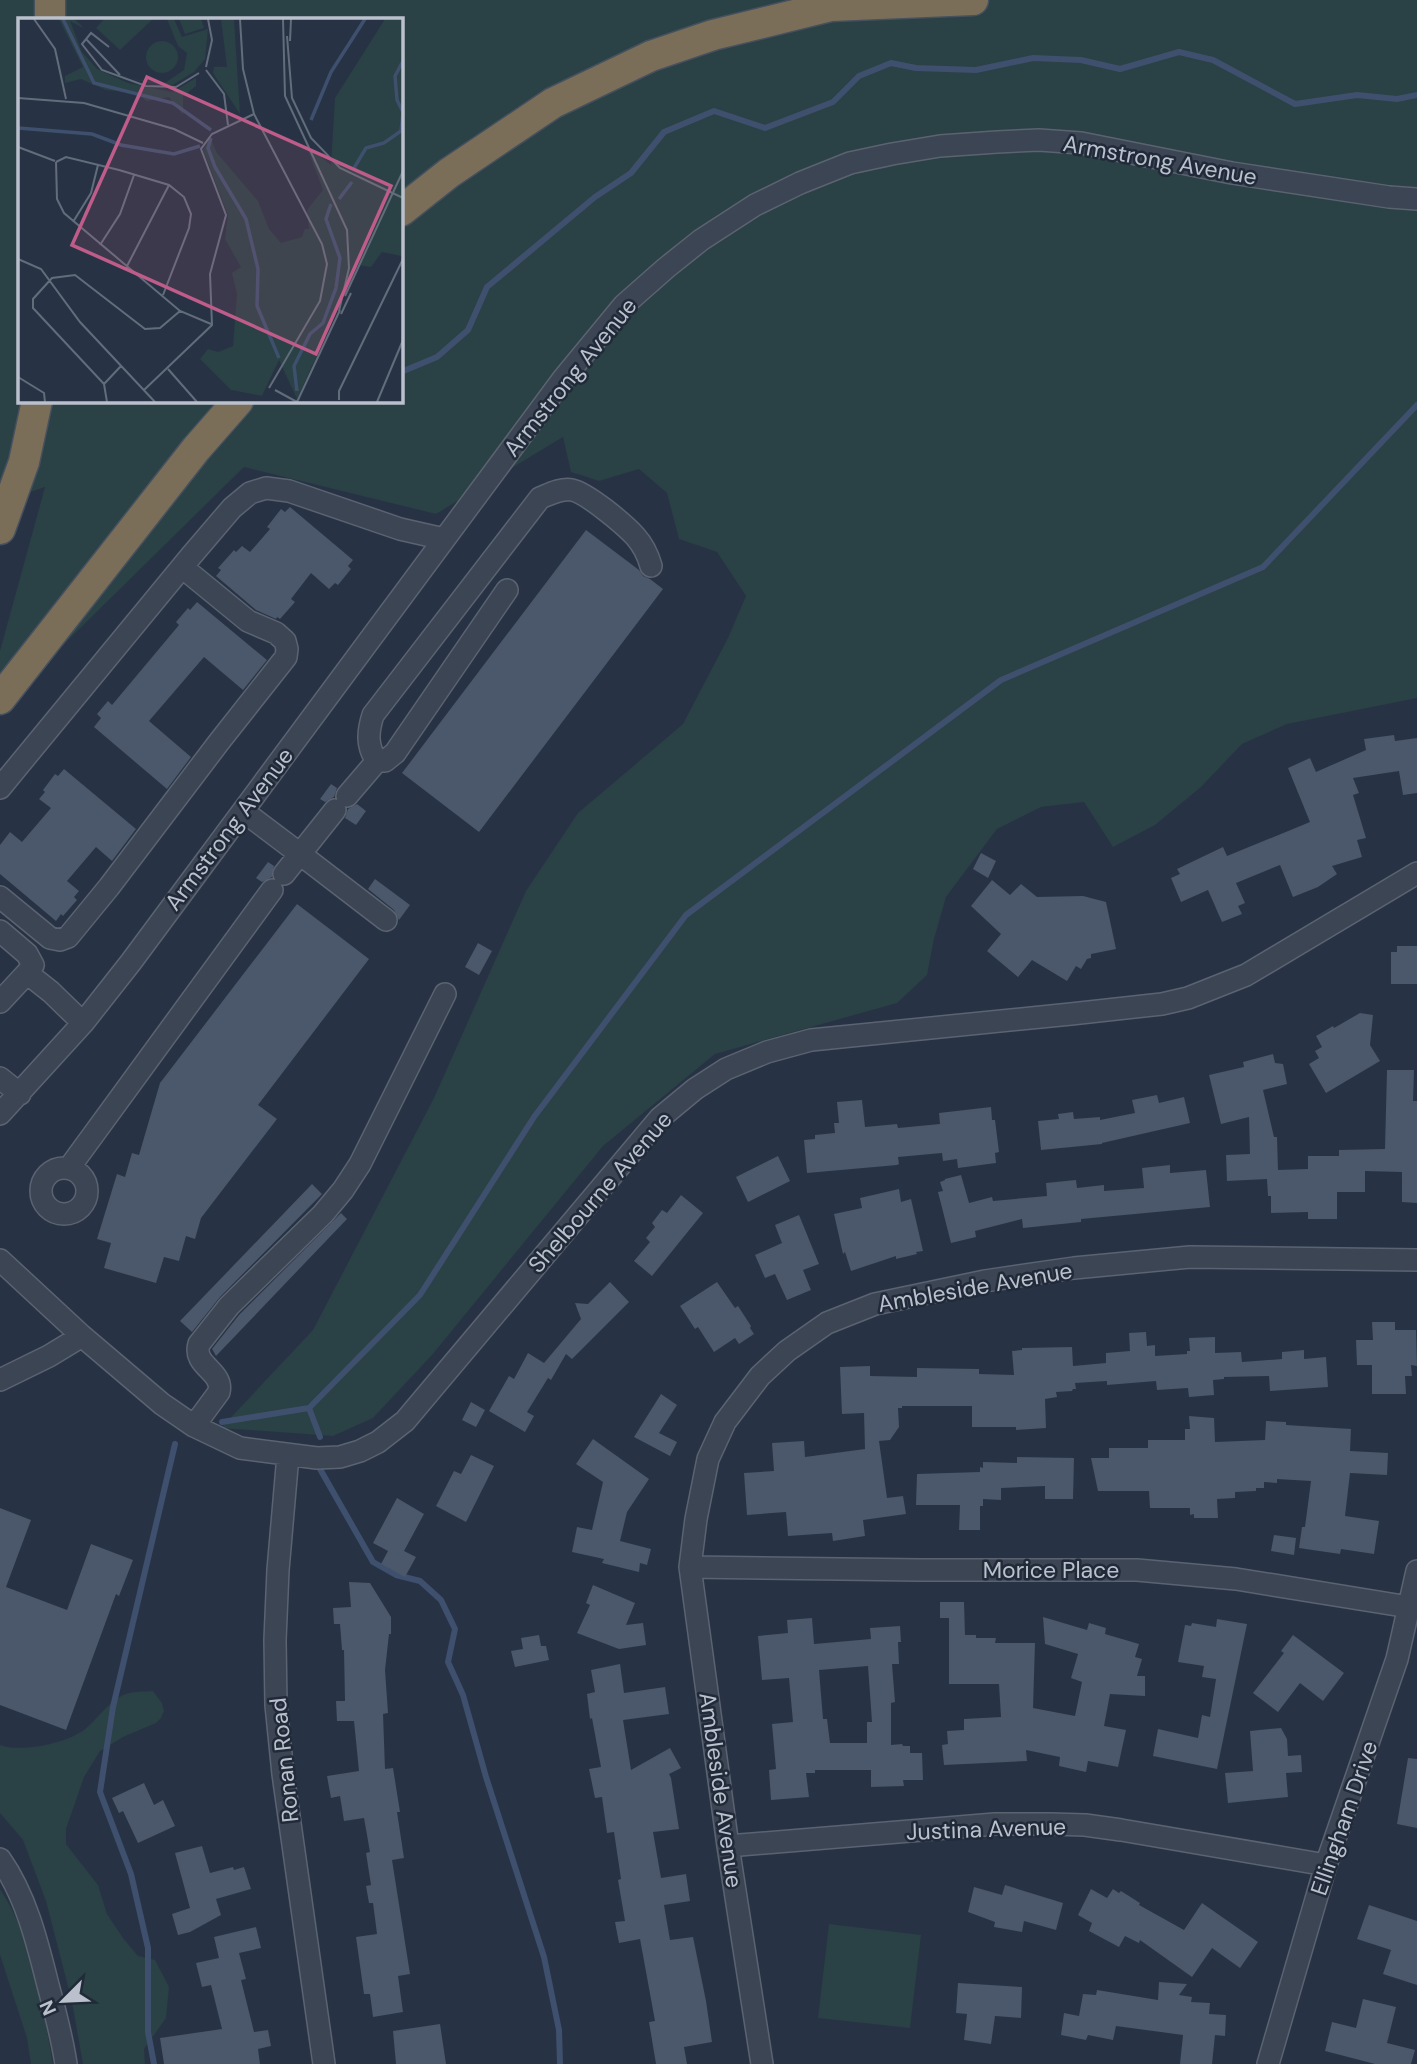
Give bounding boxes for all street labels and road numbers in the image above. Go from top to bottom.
street label: Armstrong Avenue [1061,128,1259,192]
street label: Armstrong Avenue [497,291,643,463]
street label: Armstrong Avenue [158,742,300,916]
street label: Shelbourne Avenue [521,1105,679,1279]
street label: Ambleside Avenue [875,1255,1075,1319]
street label: Morice Place [983,1555,1119,1585]
street label: Ambleside Avenue [692,1690,750,1890]
street label: Ronan Road [263,1696,305,1824]
street label: Ellingham Drive [1304,1737,1384,1899]
street label: Justina Avenue [905,1811,1067,1847]

